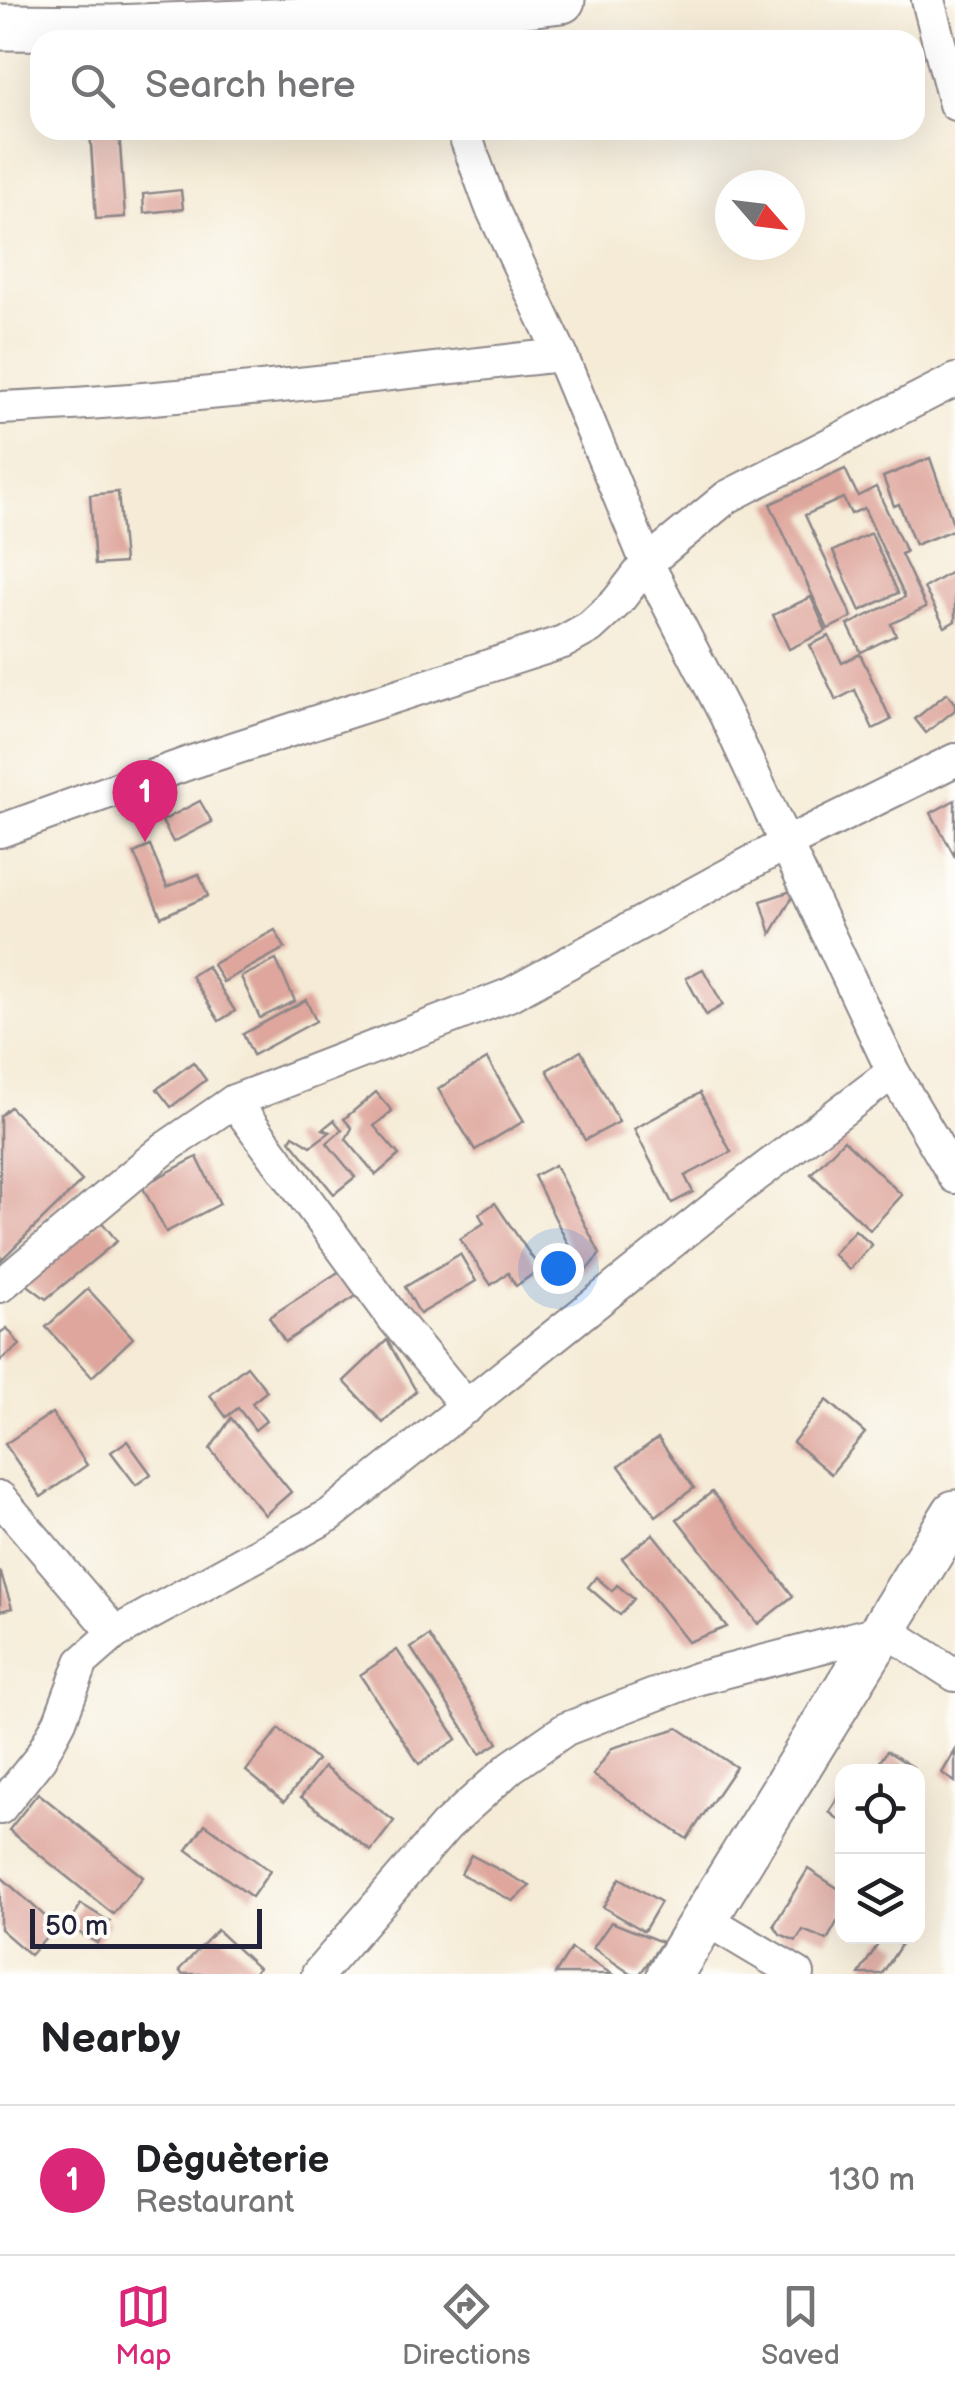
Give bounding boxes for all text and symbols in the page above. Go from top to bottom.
search box [30,30,925,140]
icon: search [65,58,120,113]
text: Search here [145,63,356,108]
north arrow [715,170,805,260]
pin: 1 [112,760,178,842]
your location [533,1243,584,1294]
map controls [835,1764,925,1944]
button: locate [835,1764,925,1854]
button: layers [835,1854,925,1944]
scale bar [30,1904,262,1948]
text: 50 m [45,1910,108,1943]
text: Nearby [40,2014,180,2065]
text: Dèguèterie [135,2138,329,2183]
text: 1 [66,2161,79,2200]
text: 130 m [829,2161,915,2200]
text: Restaurant [135,2183,294,2222]
tab: Map [115,2279,172,2372]
tab: Directions [402,2279,531,2372]
tab: Saved [761,2279,840,2372]

